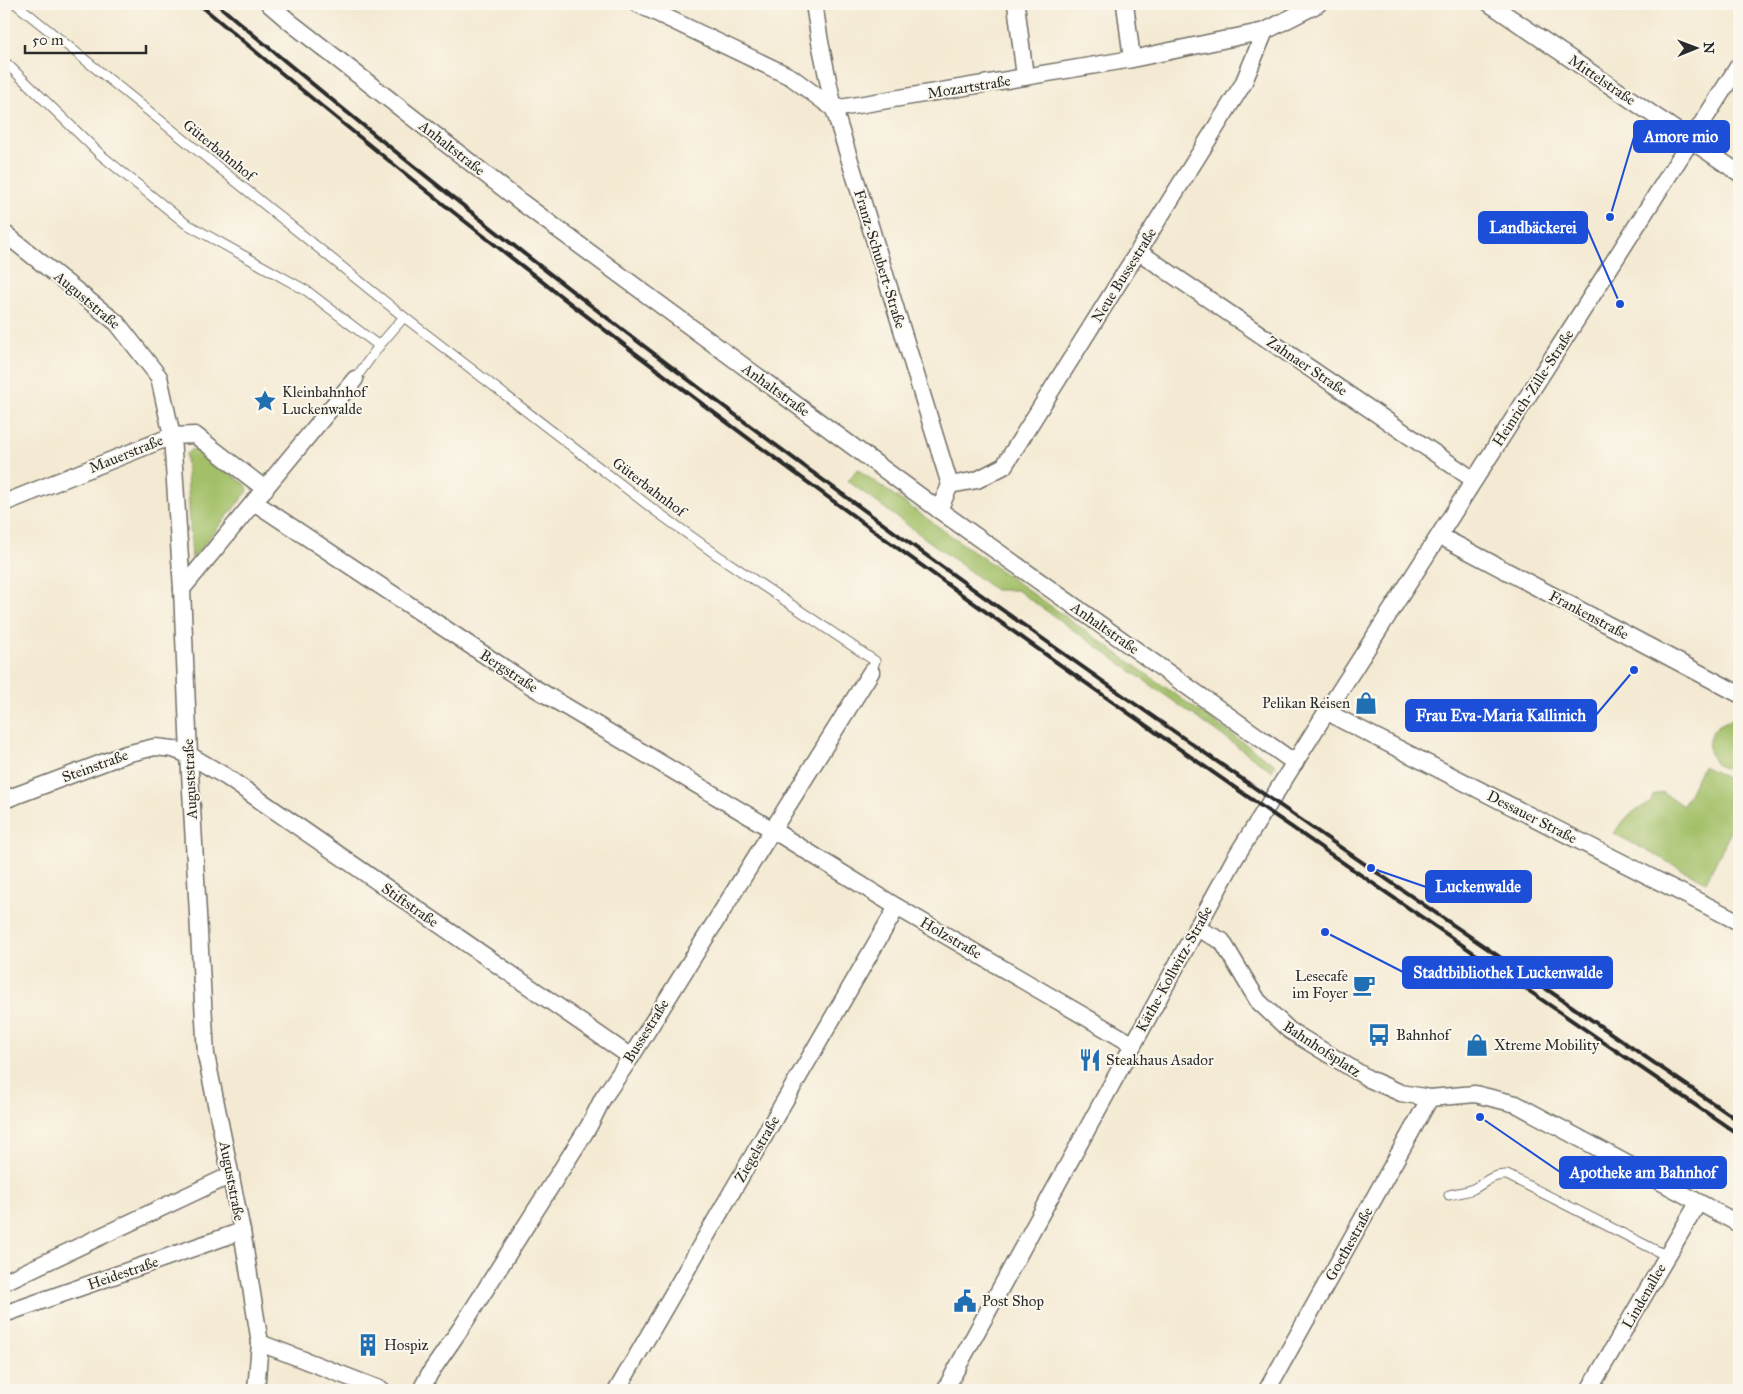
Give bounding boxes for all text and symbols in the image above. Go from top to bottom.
scale bar [25,22,146,54]
north arrow [1670,22,1720,72]
text: 50 m [32,31,64,49]
text: N [1700,42,1717,54]
street label: Mittelstraße [1565,51,1639,109]
street label: Mozartstraße [926,72,1012,102]
street label: Güterbahnhof [179,116,261,186]
street label: Anhaltstraße [415,116,489,179]
callout: Amore mio [1634,121,1729,152]
text: Amore mio [1643,127,1718,146]
street label: Franz-Schubert-Straße [850,187,910,331]
callout: Landbäckerei [1479,212,1587,243]
text: Landbäckerei [1489,218,1577,237]
street label: Neue Bussestraße [1088,224,1160,326]
street label: Auguststraße [50,267,124,333]
street label: Heinrich-Zille-Straße [1488,326,1578,450]
street label: Zahnaer Straße [1263,332,1351,400]
street label: Anhaltstraße [738,359,813,420]
place label: Kleinbahnhof Luckenwalde [282,383,369,418]
place icon: Kleinbahnhof Luckenwalde [252,388,278,414]
street label: Mauerstraße [86,431,166,477]
street label: Güterbahnhof [609,454,692,522]
street label: Frankenstraße [1546,587,1632,643]
street label: Anhaltstraße [1067,597,1143,658]
street label: Bergstraße [477,646,541,696]
shop icon: Pelikan Reisen [1353,690,1379,716]
place label: Pelikan Reisen [1262,694,1350,712]
callout: Frau Eva-Maria Kallinich [1406,700,1596,731]
text: Frau Eva-Maria Kallinich [1416,706,1586,725]
street label: Auguststraße [179,738,201,821]
street label: Steinstraße [59,746,131,786]
street label: Dessauer Straße [1484,787,1580,847]
callout: Luckenwalde [1426,871,1531,902]
text: Luckenwalde [1435,877,1521,896]
street label: Stiftstraße [378,879,442,931]
street label: Käthe-Kollwitz-Straße [1132,903,1216,1035]
street label: Holzstraße [917,913,985,963]
callout: Stadtbibliothek Luckenwalde [1403,957,1612,988]
text: Stadtbibliothek Luckenwalde [1413,963,1603,982]
place label: Lesecafe im Foyer [1292,967,1348,1002]
cafe icon: Lesecafe im Foyer [1351,972,1377,998]
street label: Bussestraße [619,996,673,1066]
street label: Bahnhofsplatz [1280,1017,1364,1081]
bus stop icon: Bahnhof [1366,1022,1392,1048]
place label: Bahnhof [1396,1026,1453,1044]
shop icon: Xtreme Mobility [1464,1032,1490,1058]
place label: Xtreme Mobility [1494,1036,1600,1054]
restaurant icon: Steakhaus Asador [1077,1047,1103,1073]
place label: Steakhaus Asador [1106,1051,1214,1069]
street label: Ziegelstraße [731,1113,783,1185]
street label: Auguststraße [215,1139,249,1222]
callout: Apotheke am Bahnhof [1560,1157,1726,1188]
text: Apotheke am Bahnhof [1569,1163,1719,1183]
street label: Goethestraße [1321,1204,1377,1284]
street label: Heidestraße [85,1252,161,1294]
street label: Lindenallee [1618,1260,1670,1332]
public building icon: Post Shop [952,1288,978,1314]
place label: Post Shop [982,1292,1044,1310]
building icon: Hospiz [355,1332,381,1358]
place label: Hospiz [384,1336,429,1354]

